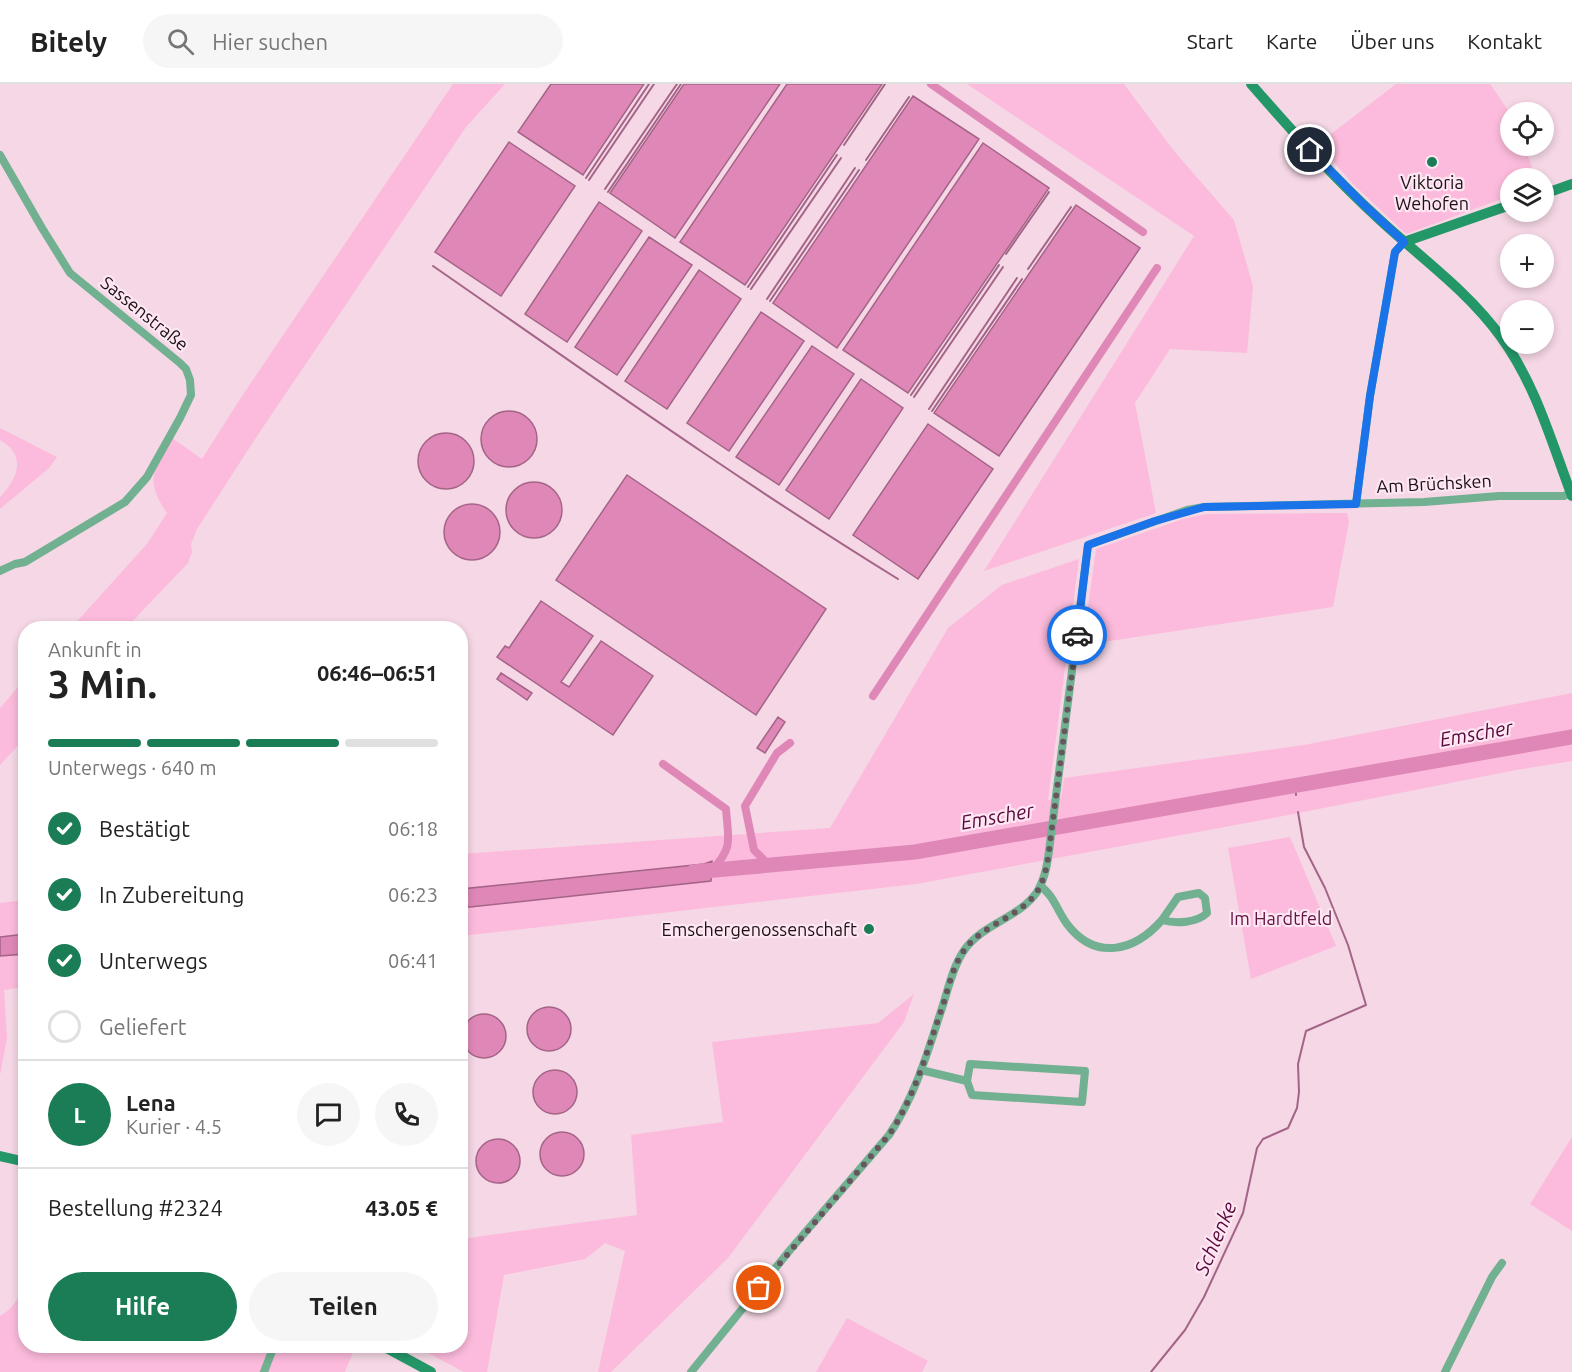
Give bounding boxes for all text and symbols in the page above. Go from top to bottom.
search box [143,14,563,68]
icon: search [164,25,197,58]
text: Bitely [30,26,107,57]
text: Hier suchen [212,29,328,54]
text: Start [1187,29,1233,53]
text: Karte [1266,29,1317,53]
text: Über uns [1350,29,1434,53]
text: Kontakt [1467,29,1542,53]
map controls [1500,102,1554,354]
button: locate [1500,102,1554,156]
pin [1284,124,1335,175]
icon: home [1293,133,1326,166]
marker: Viktoria Wehofen [1425,155,1439,169]
button: layers [1500,168,1554,222]
place label: Viktoria Wehofen [1395,172,1469,213]
button: + [1500,234,1554,288]
street label: Sassenstraße [97,272,193,354]
button: − [1500,300,1554,354]
street label: Am Brüchsken [1376,470,1492,496]
courier [1047,605,1107,665]
icon: car [1061,619,1094,652]
text: Ankunft in [48,638,142,661]
text: 06:46–06:51 [317,660,438,685]
text: 3 Min. [48,662,157,705]
water label: Emscher [1438,715,1516,751]
text: Unterwegs · 640 m [48,756,216,779]
water label: Emscher [959,798,1037,834]
icon: check [48,812,81,845]
text: Bestätigt [99,816,190,841]
text: 06:18 [388,817,438,840]
icon: check [48,878,81,911]
text: In Zubereitung [99,882,244,907]
text: 06:23 [388,883,438,906]
park label: Im Hardtfeld [1230,908,1332,928]
place label: Emschergenossenschaft [662,919,857,939]
marker: Emschergenossenschaft [862,922,876,936]
icon: check [48,944,81,977]
text: Unterwegs [99,948,208,973]
text: 06:41 [388,949,438,972]
text: Geliefert [99,1014,186,1039]
button: chat [297,1083,360,1146]
button: phone [375,1083,438,1146]
text: Lena [126,1090,176,1115]
text: L [73,1102,86,1127]
text: Kurier · 4.5 [126,1115,222,1138]
text: Bestellung #2324 [48,1195,223,1220]
text: 43.05 € [365,1195,438,1220]
water label: Schlenke [1189,1198,1241,1279]
pin [733,1262,784,1313]
icon: bag [742,1271,775,1304]
button: Hilfe [48,1272,237,1341]
button: Teilen [249,1272,438,1341]

